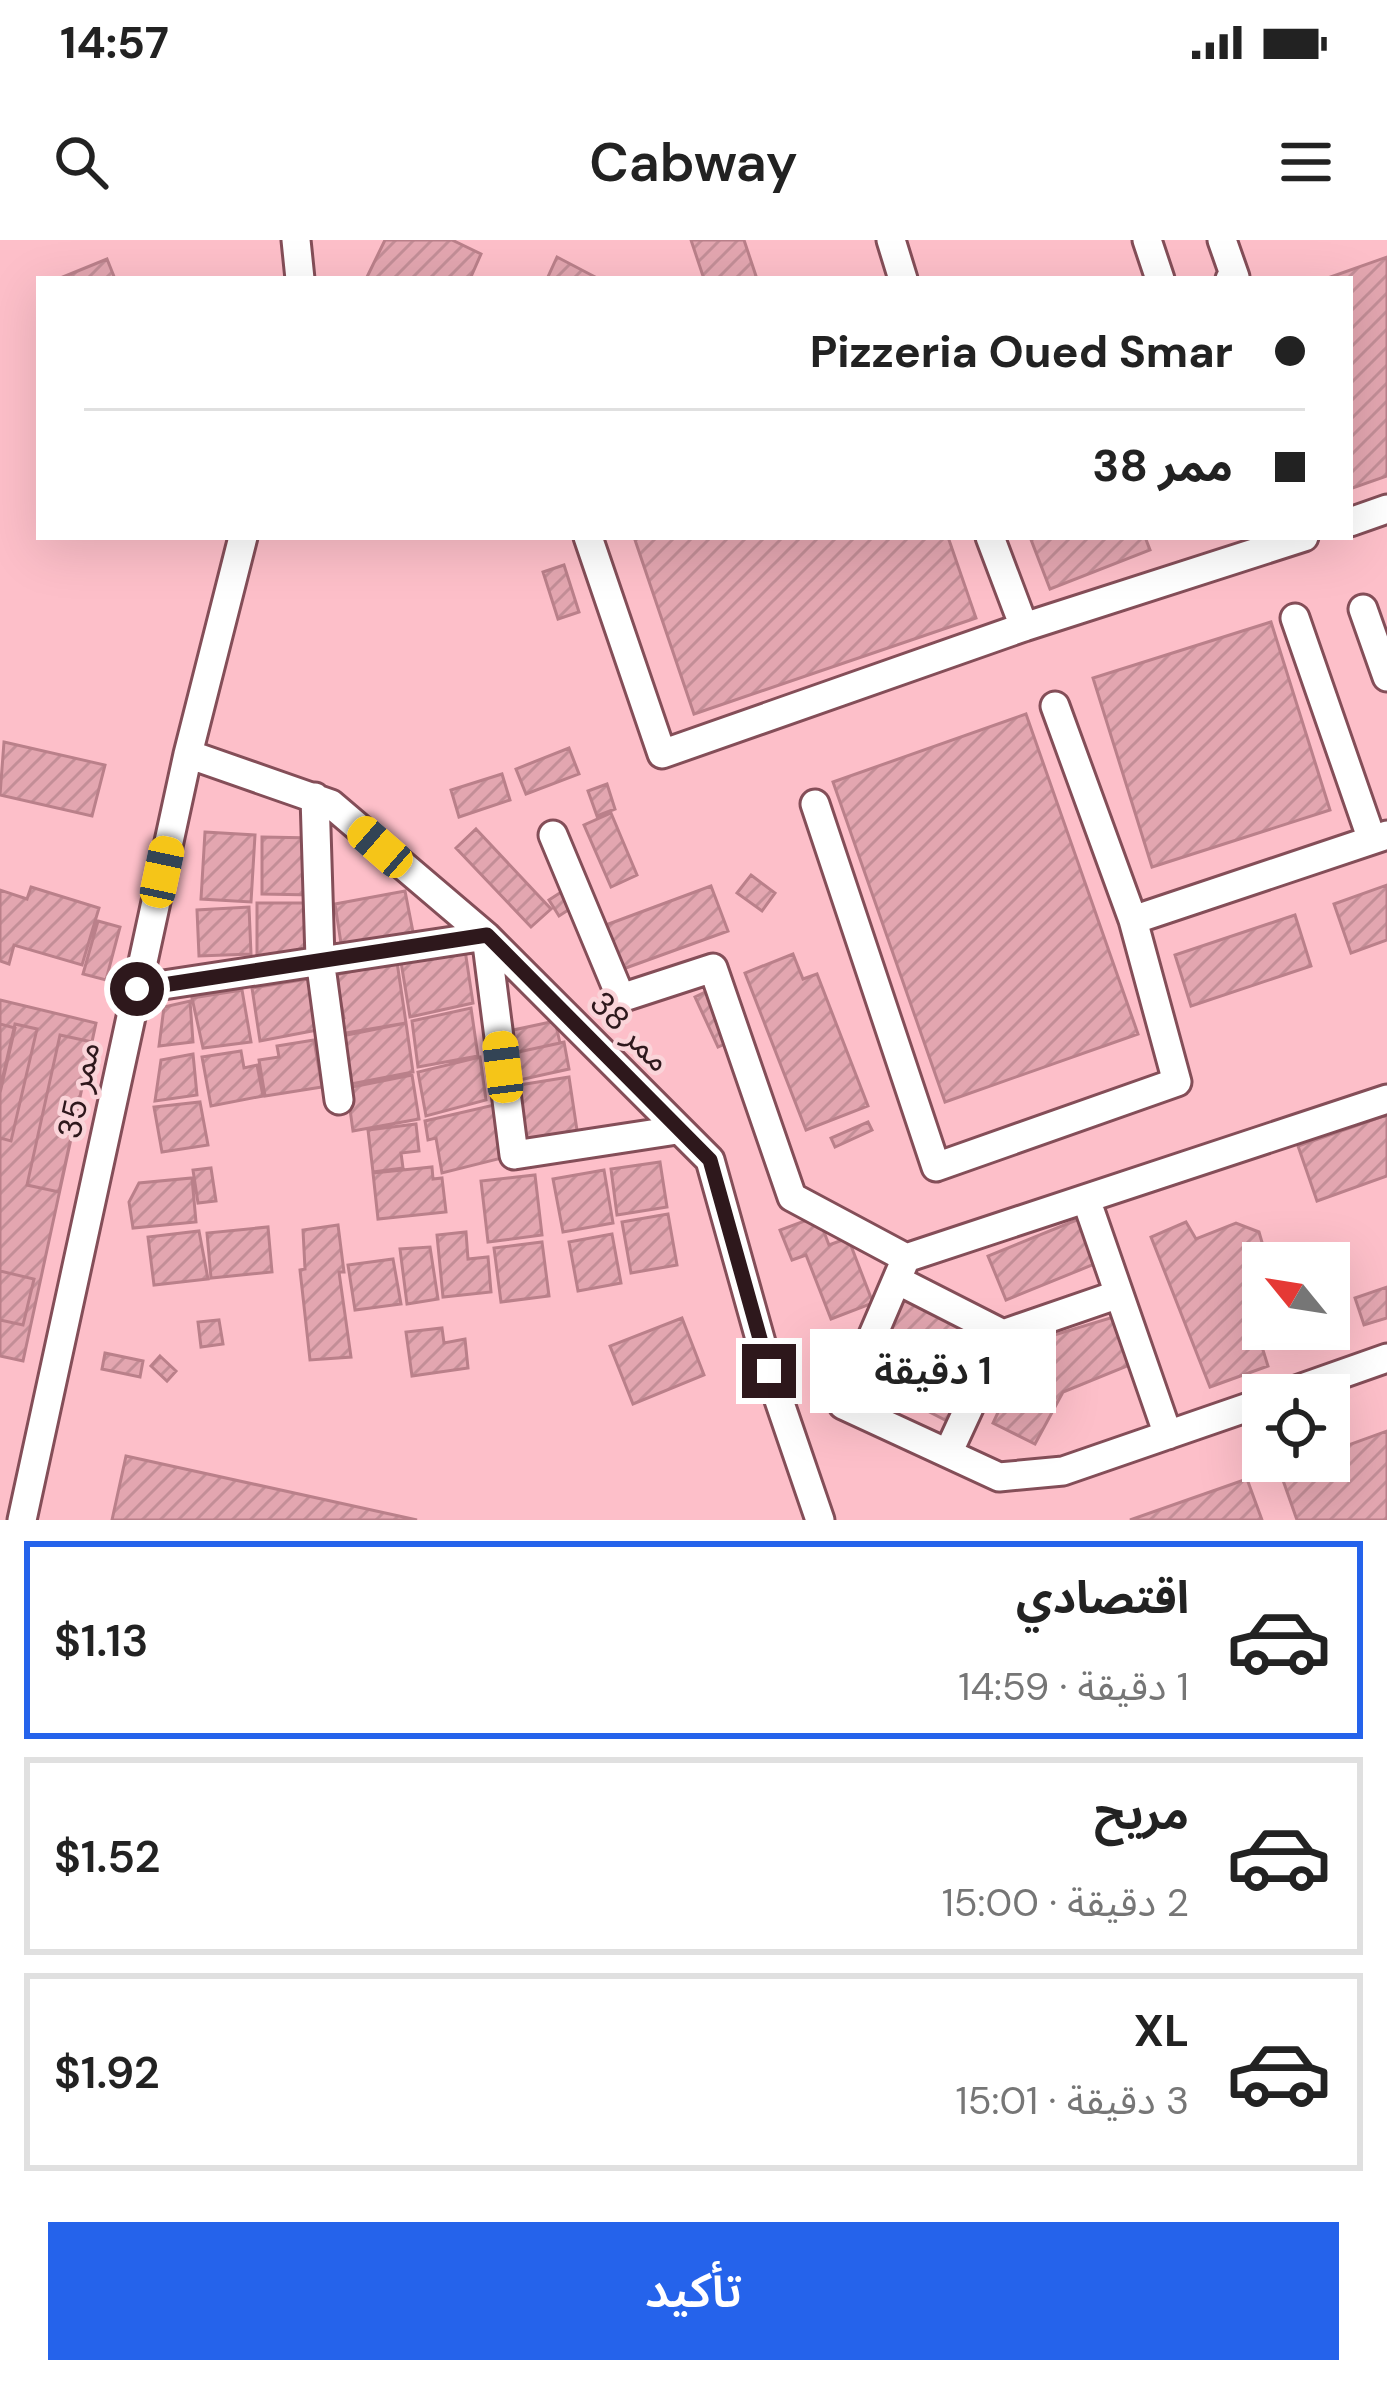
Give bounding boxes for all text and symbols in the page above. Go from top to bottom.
text: 14:57 [60,13,169,72]
text: Cabway [589,127,798,198]
icon: search [48,129,114,195]
icon: menu [1273,129,1339,195]
text: Pizzeria Oued Smar [810,322,1233,381]
text: ممر 38 [1092,436,1233,495]
car [341,810,419,884]
car [137,833,187,911]
route start [110,962,164,1016]
street label: ممر 38 [581,982,680,1081]
car [481,1029,525,1105]
street label: ممر 35 [47,1038,110,1142]
north arrow [1242,1242,1350,1350]
map controls [1242,1242,1350,1482]
callout: 1 دقيقة [811,1329,1057,1413]
route end [742,1344,796,1398]
text: 1 دقيقة [874,1345,992,1396]
button: locate [1242,1374,1350,1482]
text: اقتصادي [1016,1568,1189,1627]
icon: car [1225,1586,1333,1694]
text: $1.13 [54,1611,148,1670]
text: 1 دقيقة · 14:59 [958,1661,1189,1712]
text: مريح [1094,1784,1189,1843]
icon: car [1225,1802,1333,1910]
text: $1.52 [54,1827,160,1886]
text: 2 دقيقة · 15:00 [942,1877,1189,1928]
text: XL [1134,2001,1189,2060]
icon: car [1225,2018,1333,2126]
text: $1.92 [54,2043,160,2102]
text: 3 دقيقة · 15:01 [956,2075,1189,2126]
button: تأكيد [48,2222,1339,2360]

